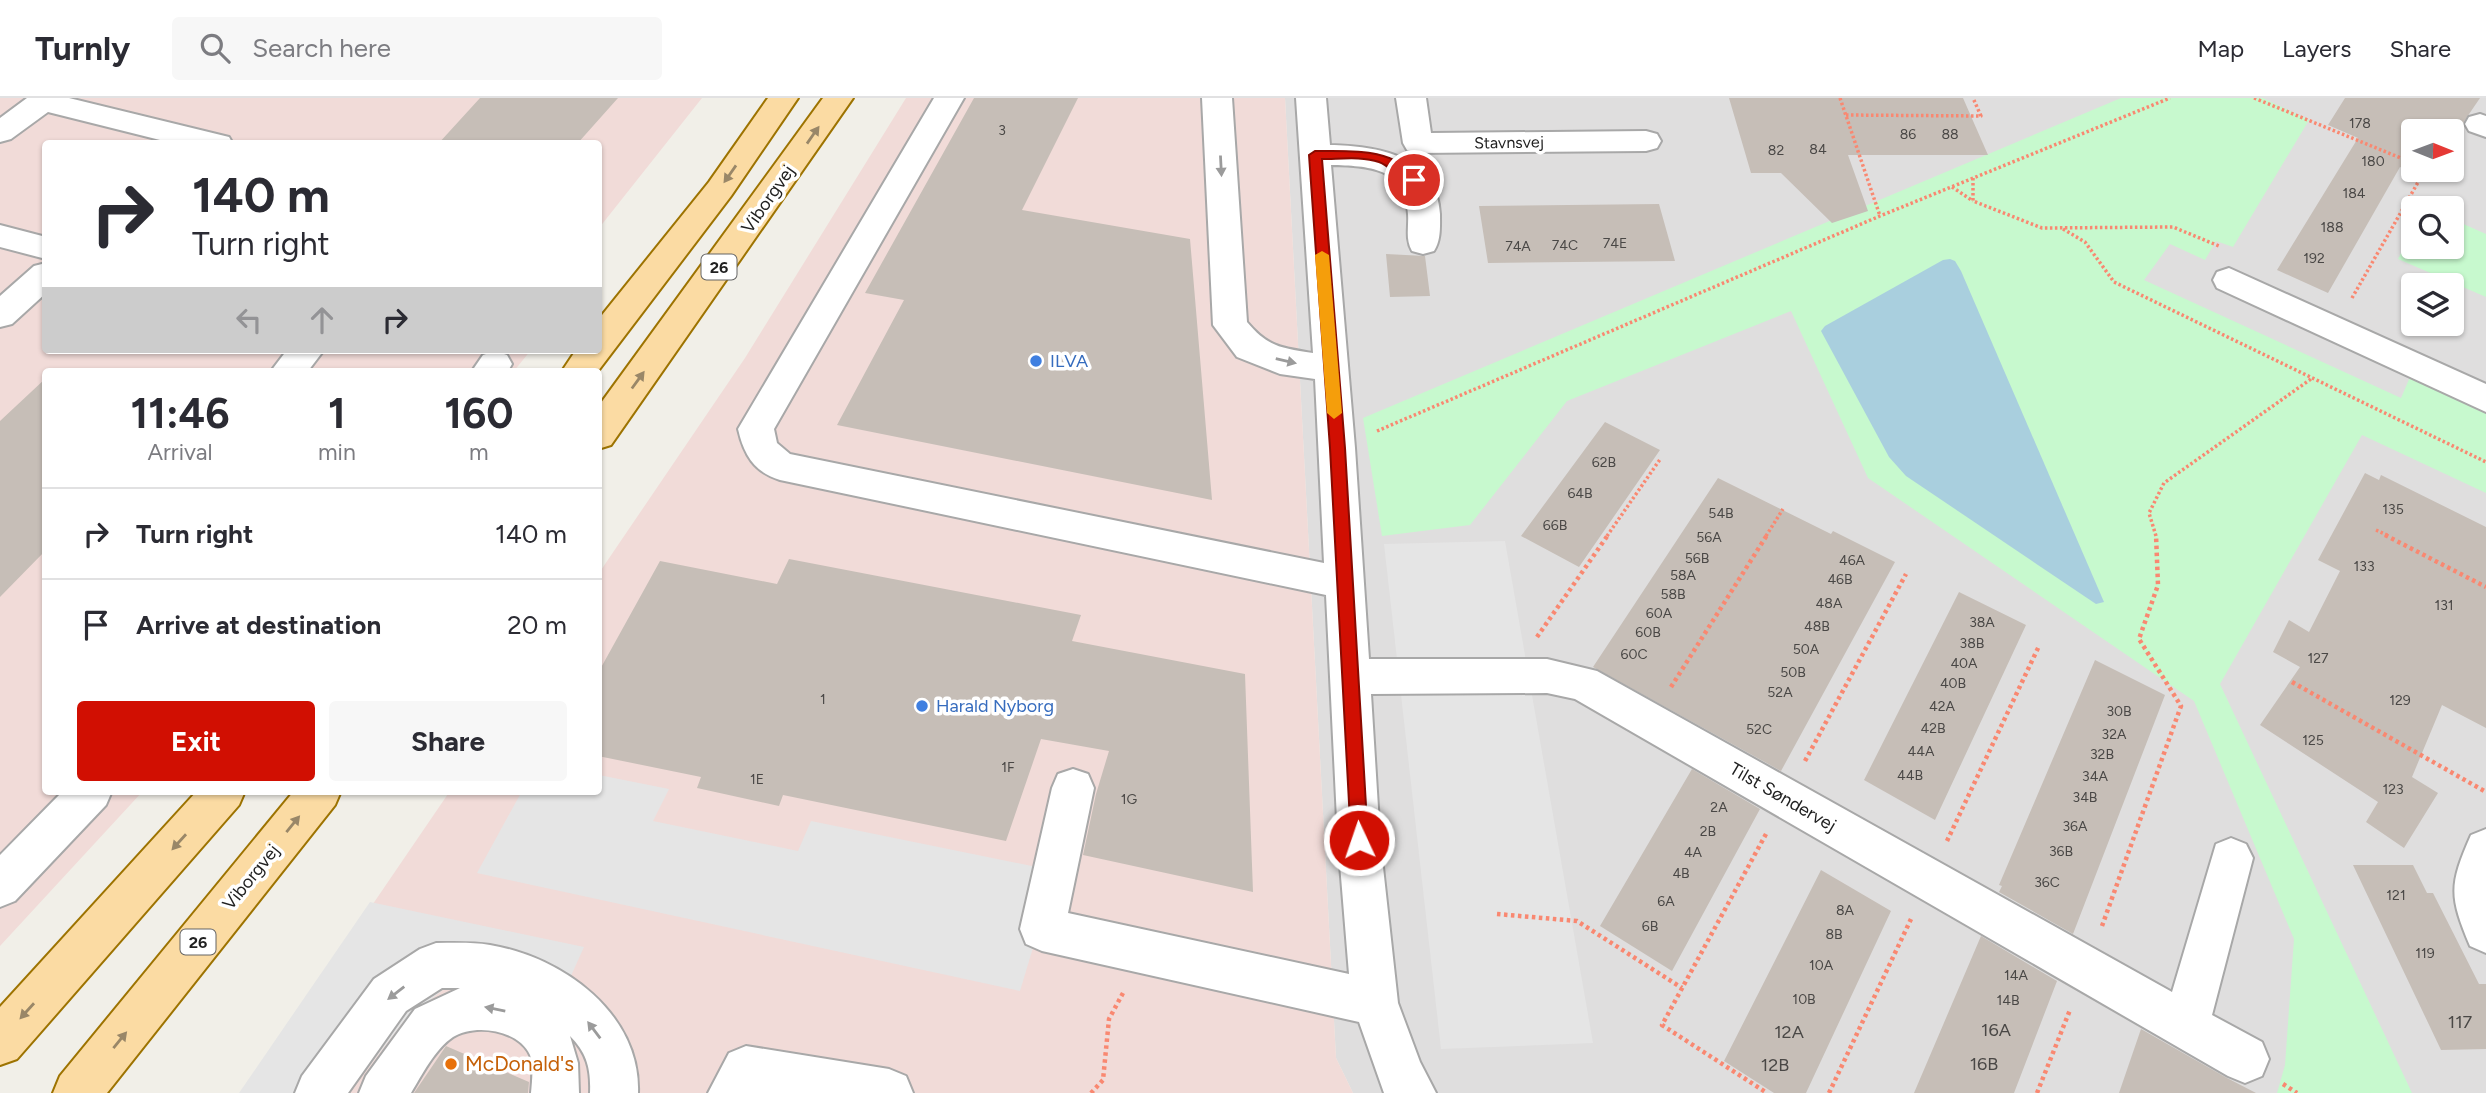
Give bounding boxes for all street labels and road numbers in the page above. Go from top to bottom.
street label: Stavnsvej [1474,132,1544,153]
street label: Viborgvej [737,161,799,237]
road number: 26 [702,254,736,280]
street label: Tilst Søndervej [1726,758,1840,836]
street label: Viborgvej [218,840,284,914]
road number: 26 [180,930,216,954]

